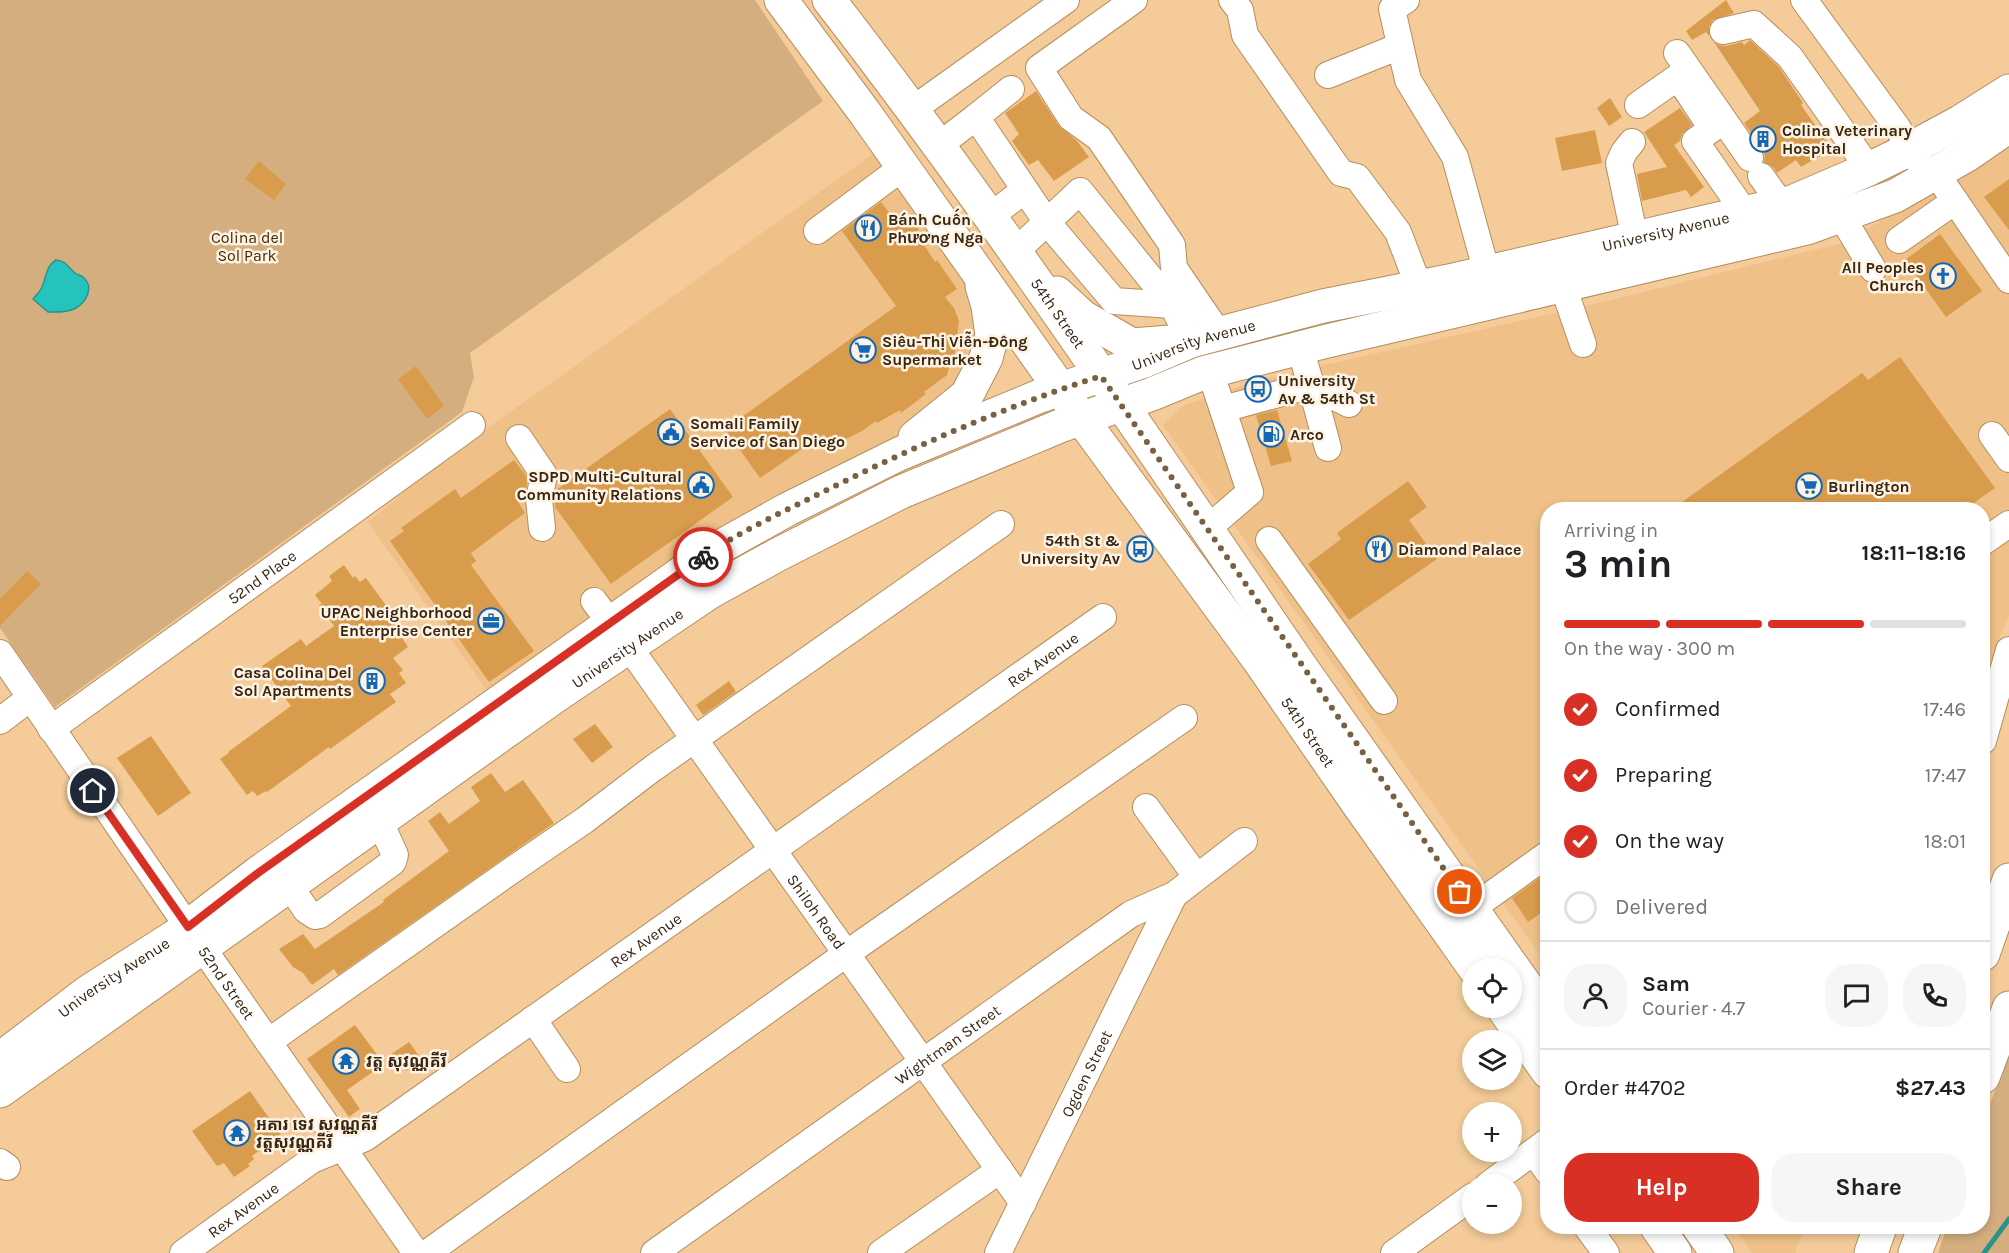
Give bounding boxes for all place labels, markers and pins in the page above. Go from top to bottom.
place label: Colina Veterinary Hospital [1782,121,1912,158]
building icon: Colina Veterinary Hospital [1748,124,1778,154]
place label: Bánh Cuốn Phương Nga [888,208,984,247]
restaurant icon: Bánh Cuốn Phương Nga [853,213,883,243]
place label: All Peoples Church [1842,258,1924,295]
church icon: All Peoples Church [1928,261,1958,291]
place label: Siêu-Thị Viễn-Đông Supermarket [882,331,1028,369]
supermarket icon: Siêu-Thị Viễn-Đông Supermarket [848,335,878,365]
place label: University Av & 54th St [1278,371,1375,408]
bus stop icon: University Av & 54th St [1243,374,1273,404]
place label: Somali Family Service of San Diego [690,414,845,451]
public building icon: Somali Family Service of San Diego [656,417,686,447]
fuel station icon: Arco [1256,419,1286,449]
place label: Arco [1290,425,1324,444]
place label: SDPD Multi-Cultural Community Relations [517,467,682,504]
public building icon: SDPD Multi-Cultural Community Relations [686,470,716,500]
supermarket icon: Burlington [1794,471,1824,501]
place label: Burlington [1828,477,1909,496]
place label: 54th St & University Av [1021,531,1121,568]
bus stop icon: 54th St & University Av [1125,534,1155,564]
restaurant icon: Diamond Palace [1364,534,1394,564]
place label: Diamond Palace [1398,540,1522,559]
place label: UPAC Neighborhood Enterprise Center [321,603,473,640]
office icon: UPAC Neighborhood Enterprise Center [476,606,506,636]
place label: Casa Colina Del Sol Apartments [234,663,352,700]
building icon: Casa Colina Del Sol Apartments [357,666,387,696]
pin [67,765,118,816]
pin [1434,866,1485,917]
temple icon: វត្ត សុវណ្ណគីរី [331,1046,361,1076]
place label: វត្ត សុវណ្ណគីរី [366,1051,447,1072]
place label: អគារ ទេវ សុវណ្ណគីរី វត្តសុវណ្ណគីរី [256,1114,378,1153]
temple icon: អគារ ទេវ សុវណ្ណគីរី វត្តសុវណ្ណគីរី [222,1118,252,1148]

